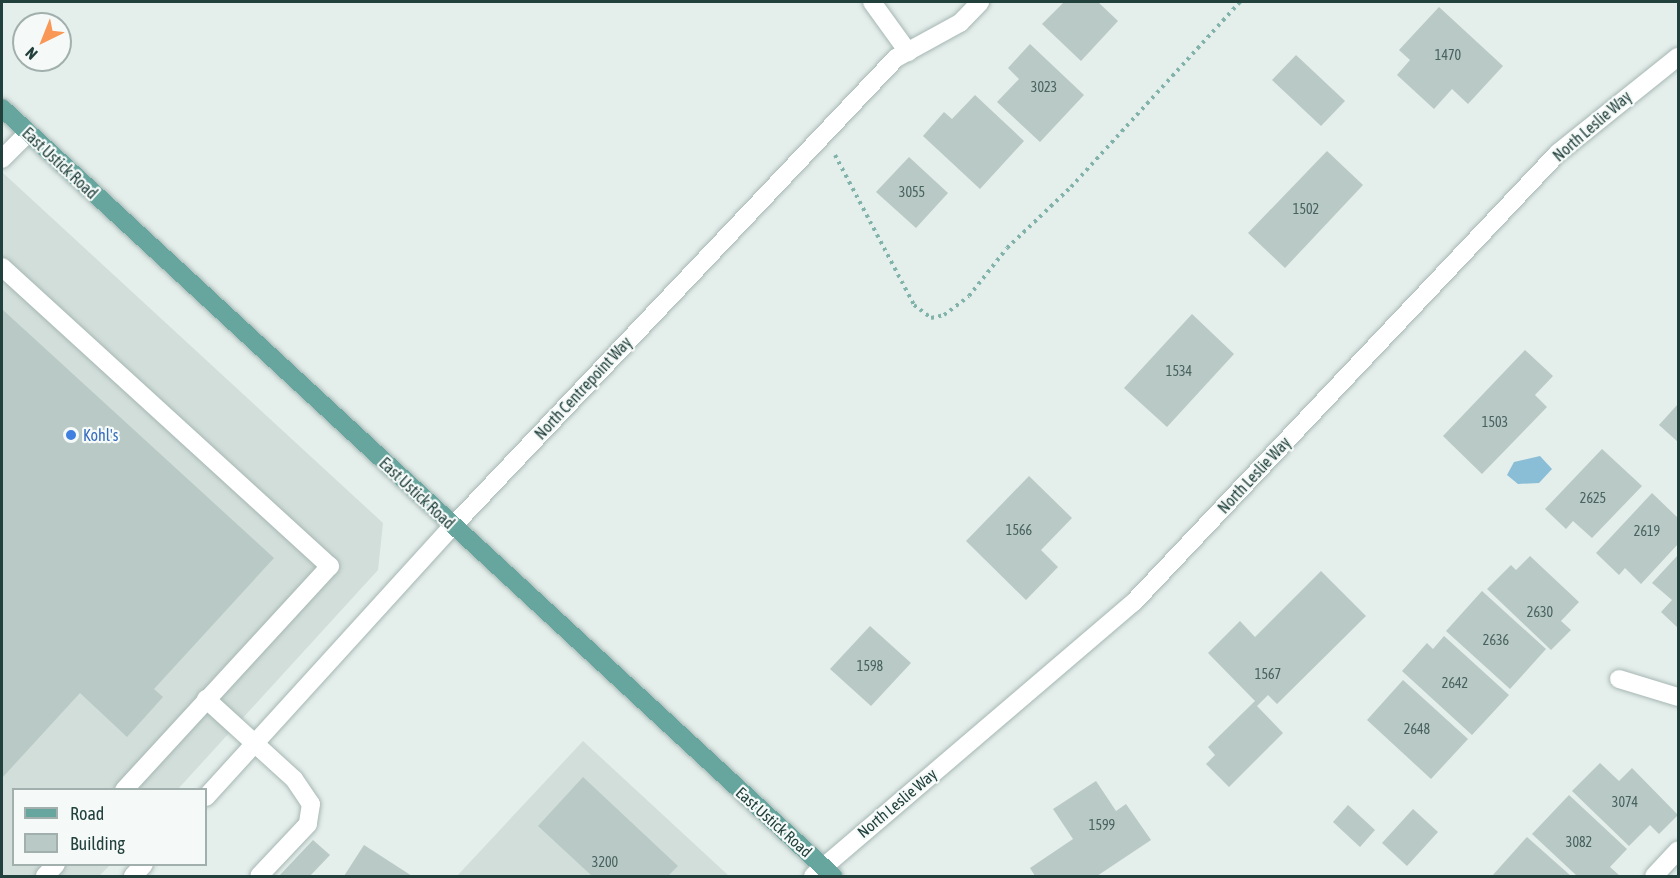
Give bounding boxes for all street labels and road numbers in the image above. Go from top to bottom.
street label: North Leslie Way [1549,87,1635,165]
street label: East Ustick Road [18,123,102,203]
street label: North Centrepoint Way [530,333,636,443]
street label: North Leslie Way [1214,433,1294,517]
street label: East Ustick Road [375,453,459,533]
street label: North Leslie Way [853,764,941,842]
street label: East Ustick Road [732,783,816,861]

